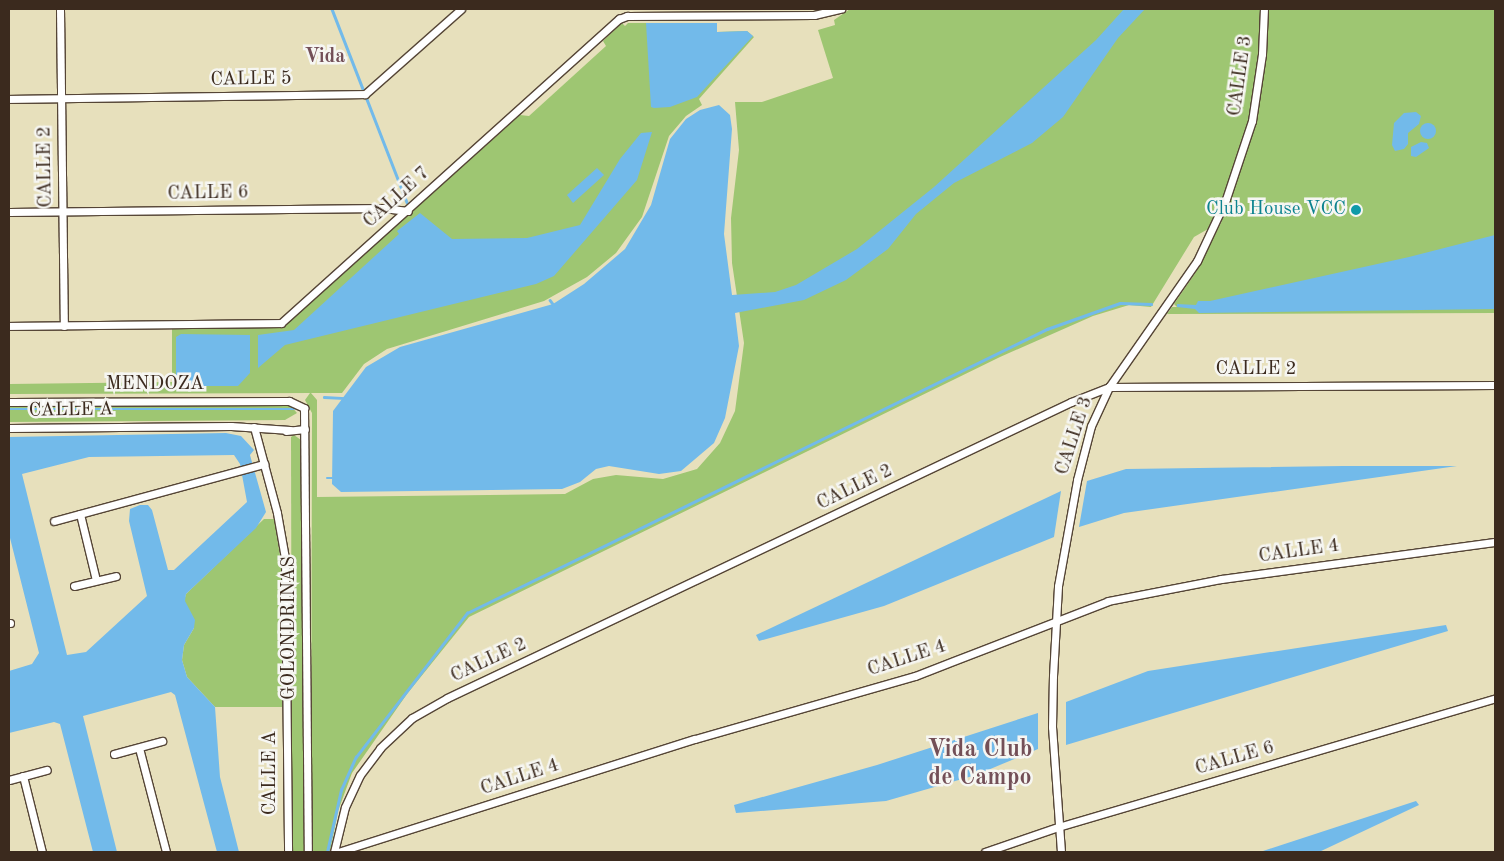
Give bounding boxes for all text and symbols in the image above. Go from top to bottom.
street label: CALLE 3 [1224,34,1258,118]
district label: Vida [305,45,345,69]
street label: CALLE 5 [210,68,292,92]
street label: CALLE 2 [34,126,58,208]
street label: CALLE 7 [359,162,435,234]
street label: CALLE 6 [167,182,249,206]
place label: Club House VCC [1206,199,1346,221]
marker: Club House VCC [1350,204,1362,216]
street label: CALLE 2 [1215,359,1297,381]
street label: MENDOZA [106,374,204,396]
street label: CALLE 3 [1052,394,1098,478]
street label: CALLE A [28,399,114,423]
street label: CALLE 2 [814,460,896,516]
street label: CALLE 4 [1257,535,1341,569]
street label: GOLONDRINAS [279,556,301,700]
street label: CALLE 2 [447,634,531,688]
street label: CALLE 4 [865,636,949,682]
street label: CALLE A [260,731,282,815]
district label: Vida Club de Campo [927,737,1033,793]
street label: CALLE 6 [1193,737,1277,781]
street label: CALLE 4 [478,755,562,801]

